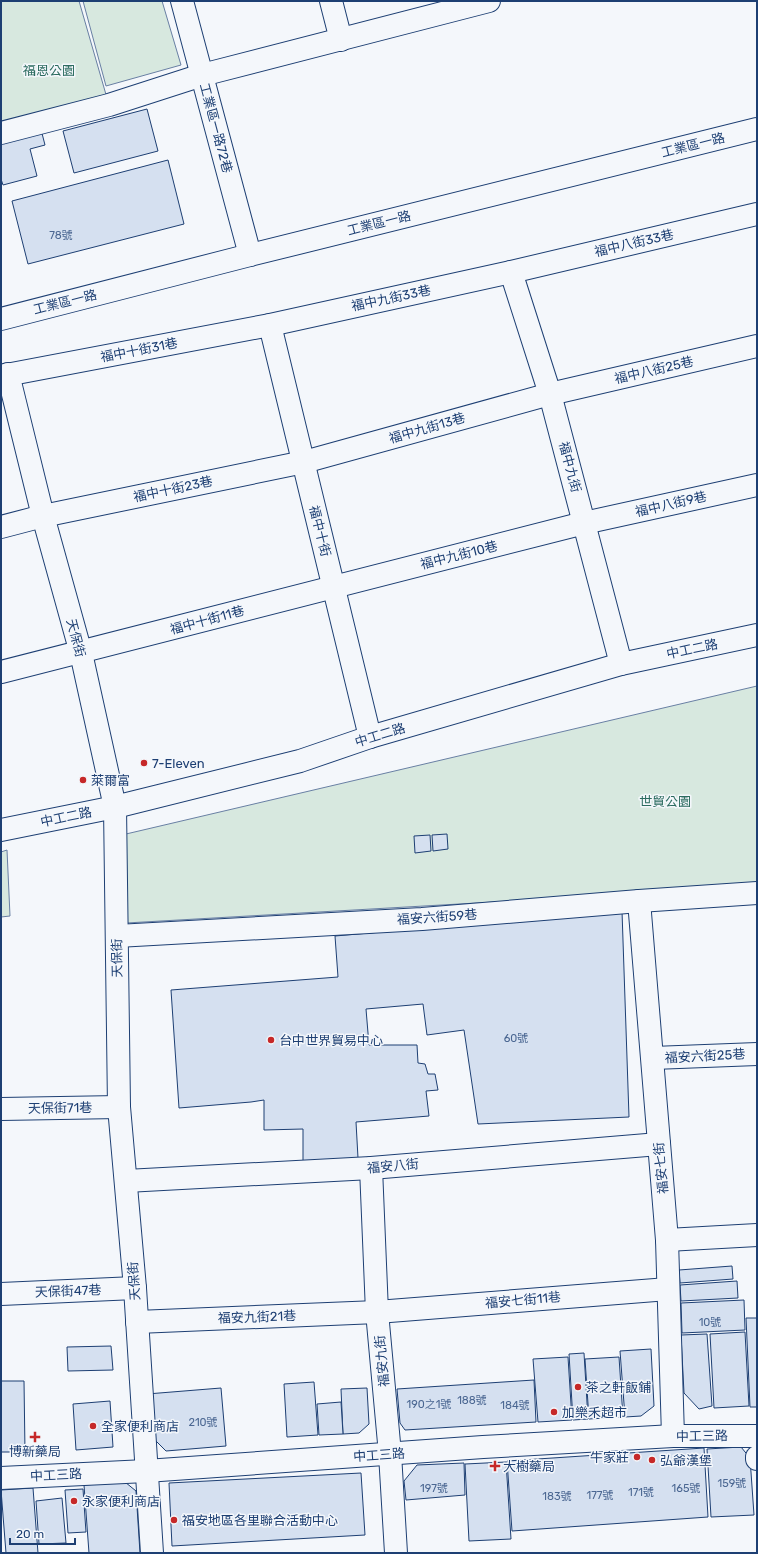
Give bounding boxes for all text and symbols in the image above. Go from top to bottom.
park label: 福恩公園 [23,63,75,78]
street label: 工業區一路72巷 [197,81,235,175]
street label: 工業區一路 [660,130,726,160]
street label: 工業區一路 [346,208,412,238]
street label: 福中八街33巷 [593,227,675,259]
house number: 78號 [49,229,73,242]
street label: 福中九街33巷 [350,282,432,314]
street label: 工業區一路 [32,287,98,317]
street label: 福中十街31巷 [99,335,179,365]
street label: 福中八街25巷 [613,354,695,386]
street label: 福中九街13巷 [387,410,467,446]
street label: 福中九街 [556,440,584,494]
street label: 福中十街23巷 [132,473,214,505]
street label: 福中八街9巷 [634,489,708,519]
street label: 福中十街 [306,504,334,558]
street label: 福中九街10巷 [419,538,499,572]
street label: 福中十街11巷 [168,603,246,637]
street label: 天保街 [64,617,88,659]
street label: 中工二路 [665,636,719,662]
street label: 中工二路 [353,720,407,750]
place label: 7-Eleven [152,756,205,771]
marker: 7-Eleven [139,758,149,768]
place label: 萊爾富 [91,773,130,788]
marker: 萊爾富 [78,775,88,785]
park label: 世貿公園 [639,794,691,809]
street label: 中工二路 [39,804,93,830]
street label: 福安六街59巷 [396,907,478,927]
street label: 天保街 [109,938,125,978]
house number: 60號 [504,1032,528,1045]
place label: 台中世界貿易中心 [279,1033,383,1048]
marker: 台中世界貿易中心 [266,1035,276,1045]
street label: 福安六街25巷 [664,1046,746,1066]
street label: 天保街71巷 [28,1100,92,1116]
street label: 福安七街 [651,1141,671,1195]
street label: 福安八街 [366,1156,420,1176]
street label: 天保街 [125,1261,143,1301]
street label: 天保街47巷 [35,1282,101,1300]
street label: 福安七街11巷 [484,1289,562,1311]
street label: 福安九街21巷 [218,1308,296,1326]
house number: 10號 [699,1316,721,1329]
street label: 福安九街 [372,1334,392,1388]
place label: 茶之軒飯鋪 [586,1380,651,1395]
marker: 茶之軒飯鋪 [573,1382,583,1392]
house number: 188號 [457,1394,487,1407]
house number: 190之1號 [407,1398,451,1411]
house number: 184號 [500,1399,530,1412]
place label: 加樂禾超市 [562,1405,627,1420]
marker: 加樂禾超市 [549,1407,559,1417]
house number: 210號 [188,1416,218,1429]
place label: 全家便利商店 [101,1419,179,1434]
marker: 全家便利商店 [88,1421,98,1431]
street label: 中工三路 [676,1428,728,1444]
marker: 博新藥局 [30,1432,40,1442]
place label: 博新藥局 [9,1444,61,1459]
street label: 中工三路 [353,1446,405,1464]
place label: 牛家莊 [590,1450,629,1465]
marker: 牛家莊 [632,1452,642,1462]
place label: 弘爺漢堡 [660,1453,712,1468]
marker: 弘爺漢堡 [647,1455,657,1465]
place label: 大樹藥局 [503,1459,555,1474]
marker: 大樹藥局 [490,1461,500,1471]
street label: 中工三路 [30,1466,82,1484]
house number: 159號 [718,1477,746,1490]
house number: 197號 [420,1482,448,1495]
house number: 165號 [672,1482,700,1495]
house number: 171號 [628,1486,654,1499]
house number: 177號 [587,1489,614,1502]
house number: 183號 [542,1490,572,1503]
place label: 永家便利商店 [82,1494,160,1509]
marker: 永家便利商店 [69,1496,79,1506]
place label: 福安地區各里聯合活動中心 [182,1513,338,1528]
marker: 福安地區各里聯合活動中心 [169,1515,179,1525]
scale bar [10,1520,75,1546]
text: 20 m [16,1527,44,1541]

